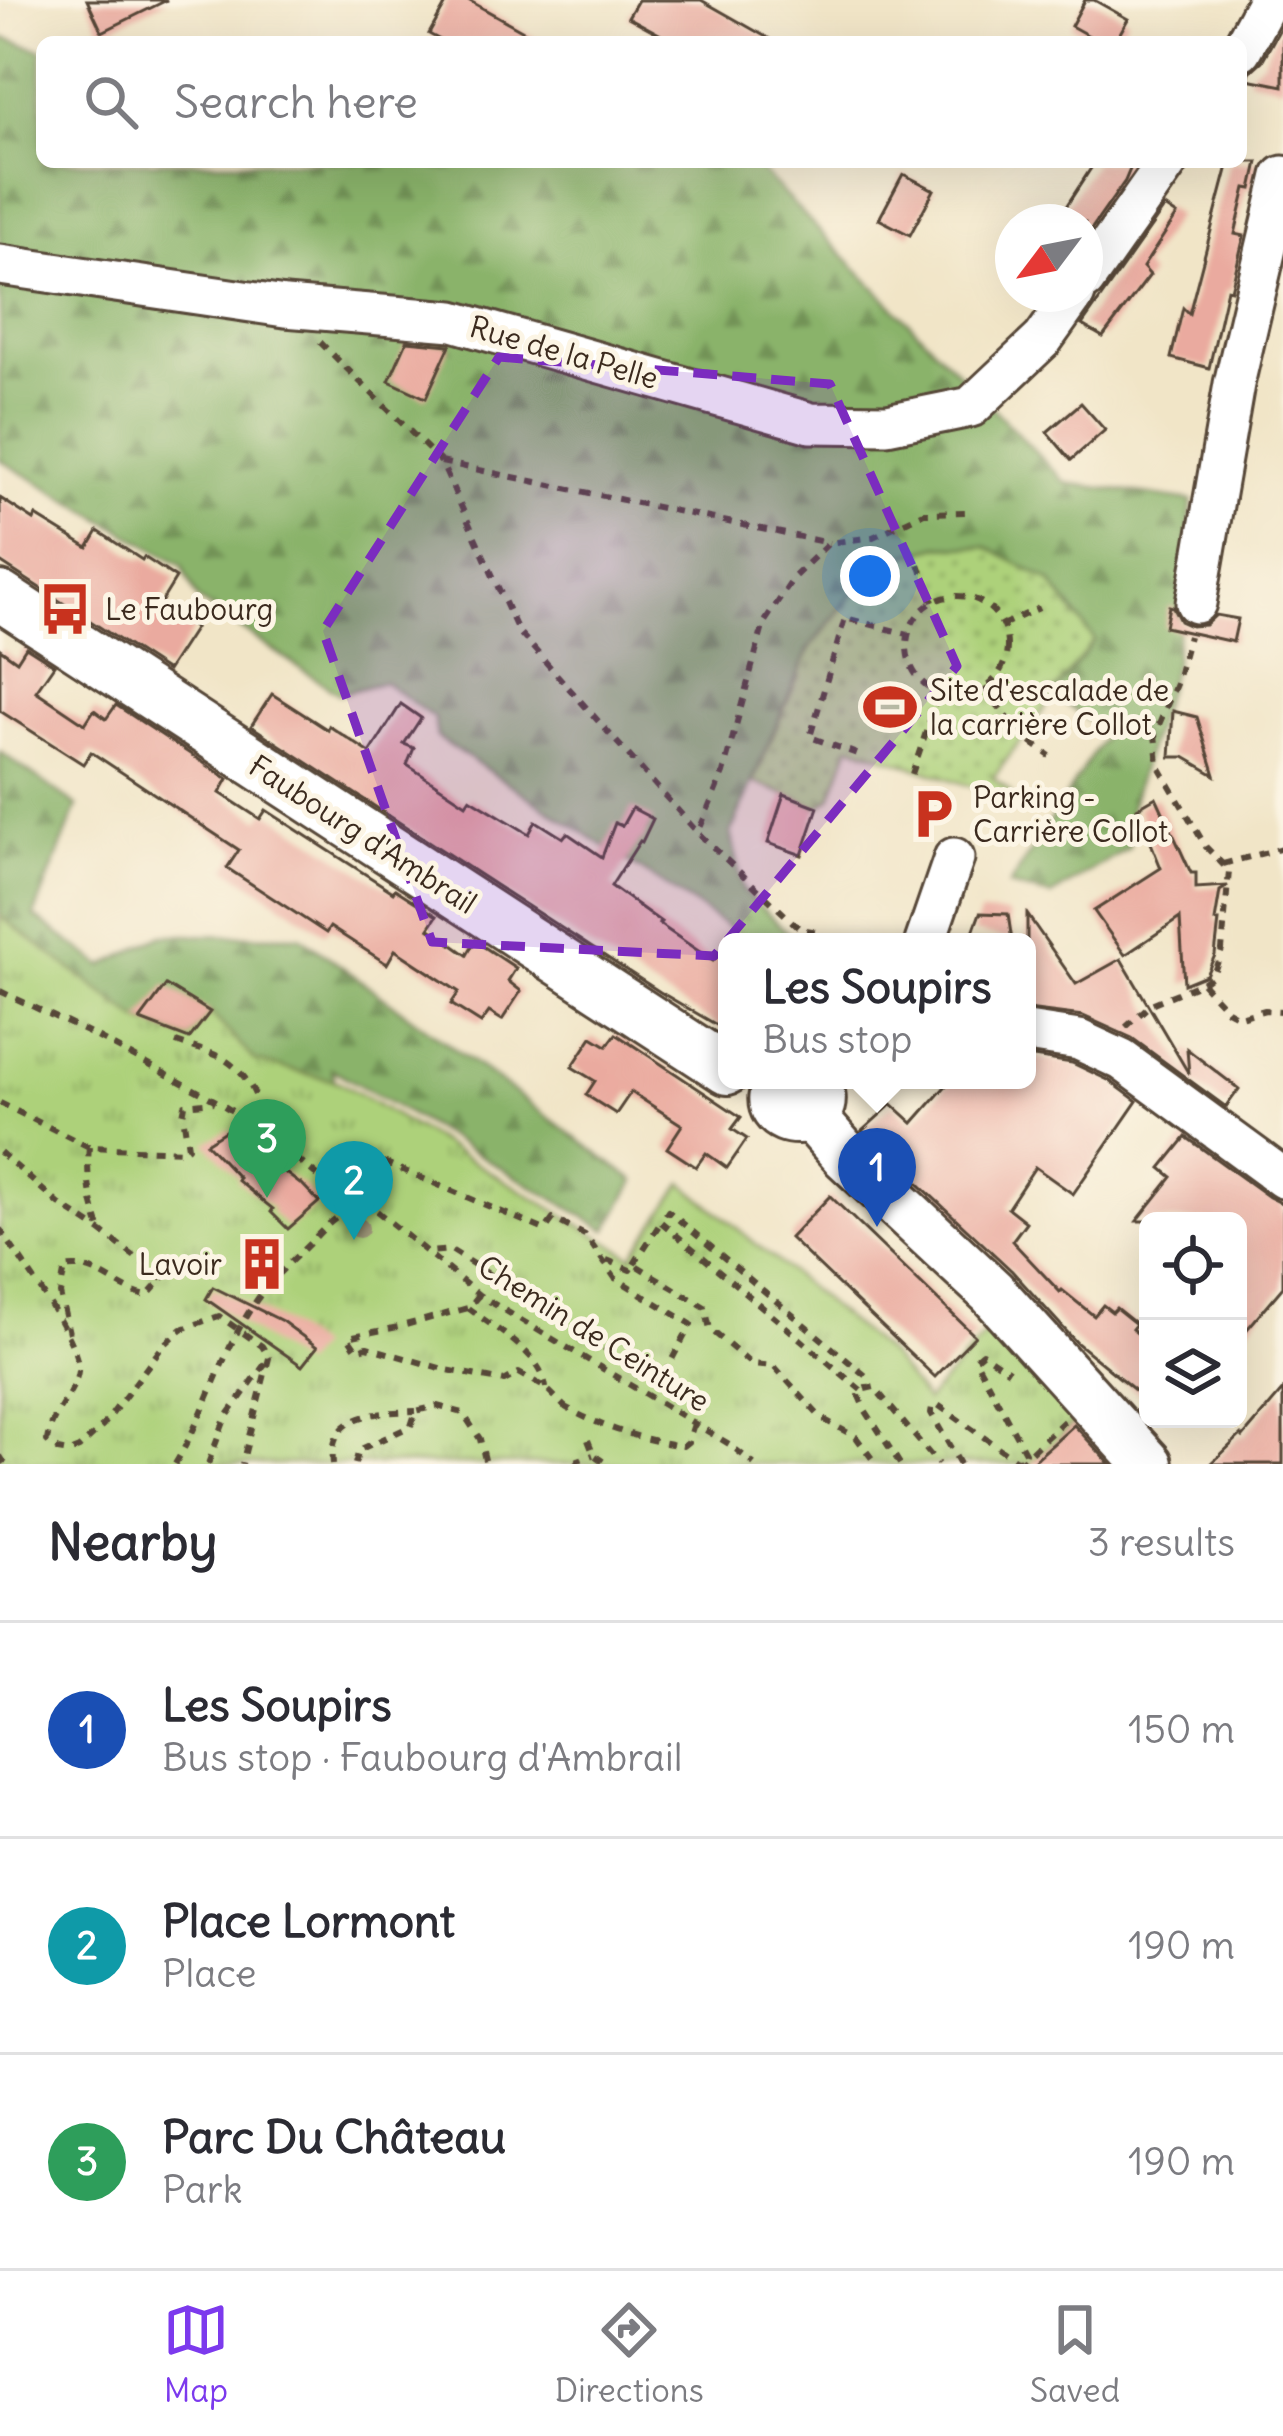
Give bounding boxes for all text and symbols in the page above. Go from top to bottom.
search box [36,36,1247,168]
icon: search [78,69,144,135]
text: Search here [174,74,418,130]
north arrow [995,204,1103,312]
street label: Rue de la Pelle [465,307,663,397]
your location [840,546,900,606]
bus stop icon: Le Faubourg [36,580,94,638]
place label: Le Faubourg [105,590,273,628]
place label: Site d'escalade de la carrière Collot [930,671,1169,743]
sports icon: Site d'escalade de la carrière Collot [861,678,919,736]
street label: Faubourg d'Ambrail [242,746,484,922]
place label: Parking - Carrière Collot [973,778,1168,850]
parking icon: Parking - Carrière Collot [904,785,962,843]
popup [718,933,1036,1089]
text: Les Soupirs [762,959,992,1015]
text: Bus stop [762,1015,913,1064]
pin: 3 [228,1099,306,1198]
pin: 1 [838,1128,916,1227]
pin: 2 [315,1141,393,1240]
map controls [1139,1212,1247,1428]
button: locate [1139,1212,1247,1320]
building icon: Lavoir [233,1235,291,1293]
place label: Lavoir [138,1245,222,1283]
street label: Chemin de Ceinture [471,1246,717,1420]
button: layers [1139,1320,1247,1428]
text: Nearby [48,1510,217,1574]
text: 3 results [1088,1518,1235,1567]
text: Les Soupirs [162,1677,392,1733]
text: 1 [79,1705,95,1754]
text: 150 m [1128,1705,1235,1754]
text: Bus stop · Faubourg d'Ambrail [162,1733,682,1782]
text: Place Lormont [162,1893,455,1949]
text: 2 [76,1921,98,1970]
text: 190 m [1128,1921,1235,1970]
text: Place [162,1949,256,1998]
text: Parc Du Château [162,2109,506,2165]
text: 3 [76,2137,98,2186]
text: 190 m [1128,2137,1235,2186]
text: Park [162,2165,243,2214]
tab: Map [163,2297,229,2411]
tab: Directions [555,2297,704,2411]
tab: Saved [1030,2297,1120,2411]

